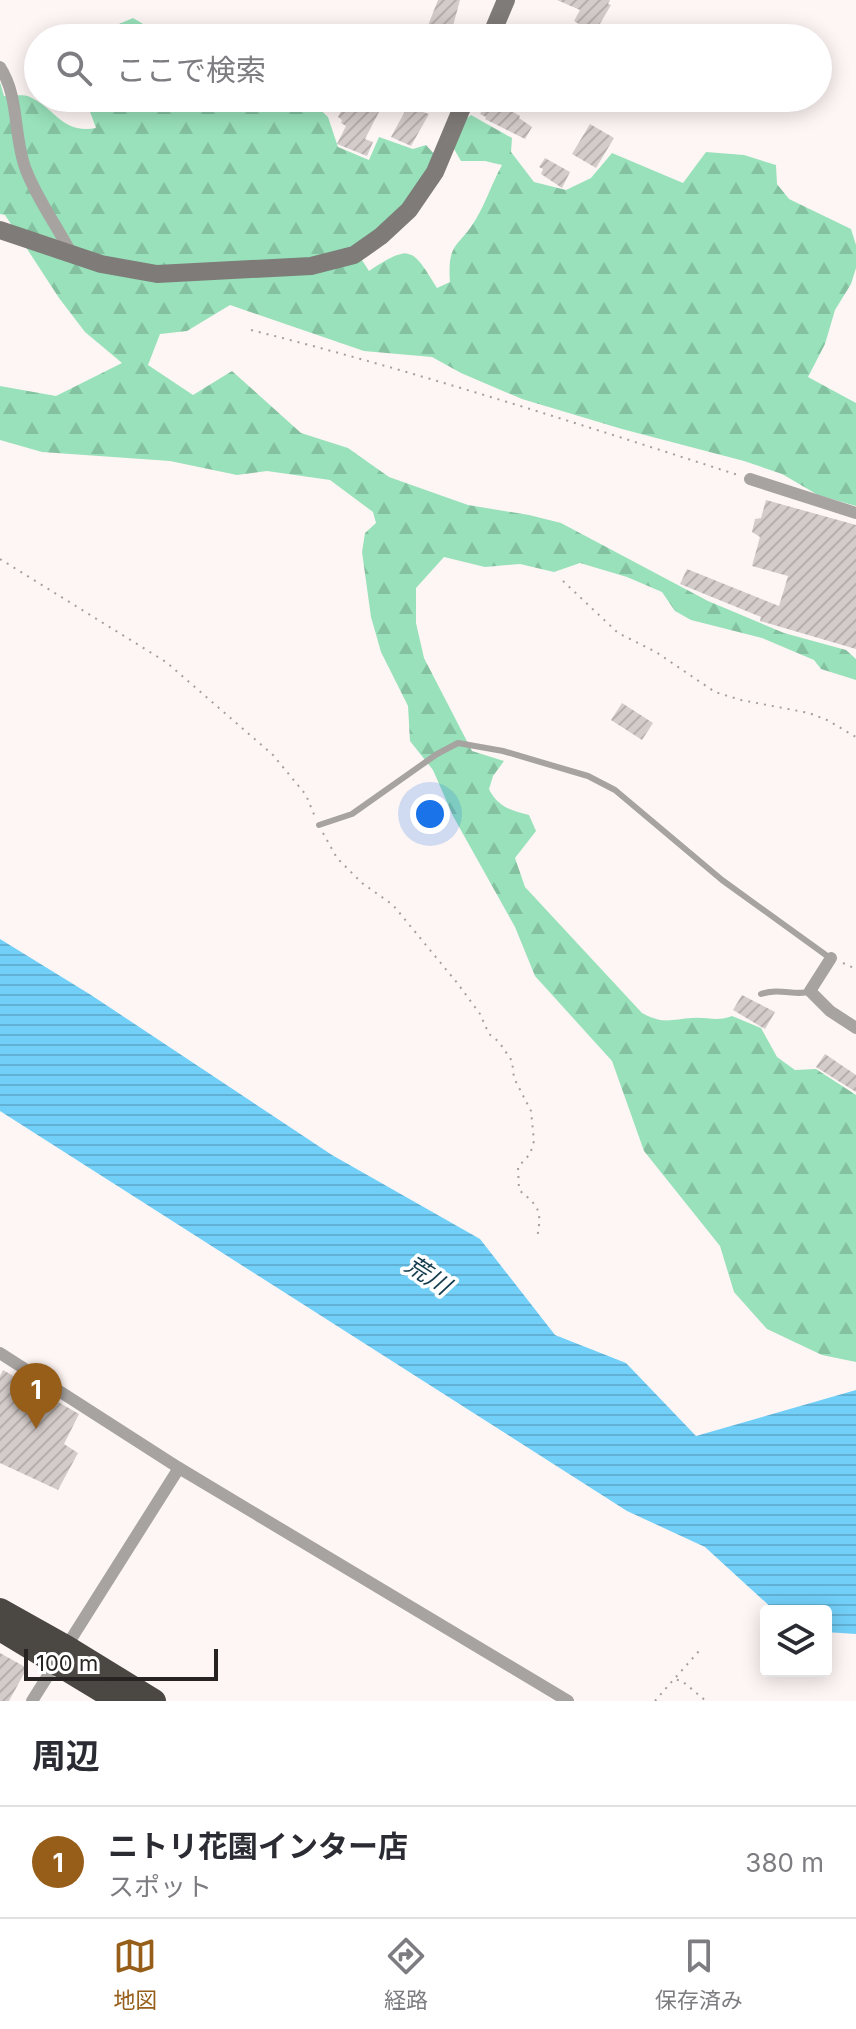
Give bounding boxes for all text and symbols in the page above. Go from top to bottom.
search box [24,24,832,112]
icon: search [52,46,96,90]
text: ここで検索 [116,52,266,88]
your location [410,794,450,834]
water label: 荒川 [400,1250,459,1302]
pin: 1 [10,1363,62,1429]
map controls [760,1605,832,1677]
button: layers [760,1605,832,1677]
scale bar [24,1645,218,1681]
text: 100 m [36,1650,98,1676]
text: 周辺 [32,1735,100,1776]
text: ニトリ花園インター店 [108,1828,408,1864]
text: 1 [52,1847,64,1878]
text: 380 m [745,1847,824,1878]
text: スポット [108,1871,212,1902]
tab: 地図 [113,1934,157,2014]
tab: 経路 [384,1934,428,2014]
tab: 保存済み [655,1934,743,2014]

